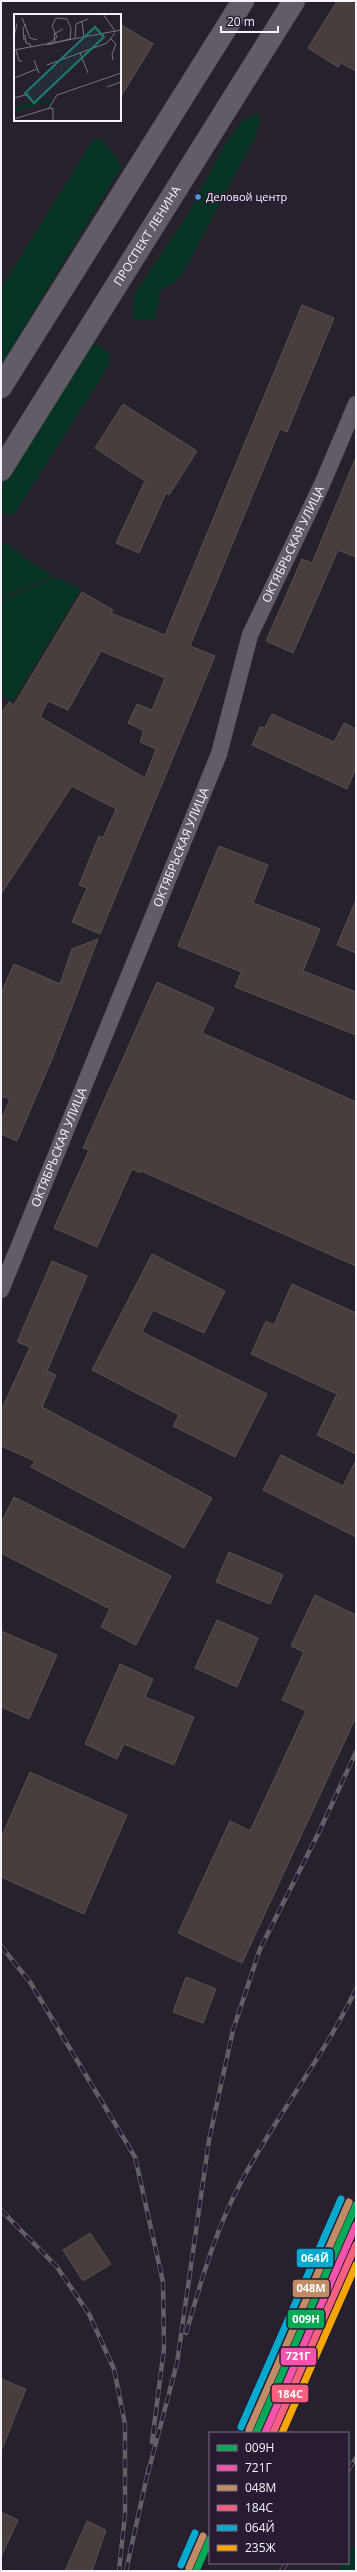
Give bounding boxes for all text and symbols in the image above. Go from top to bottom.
scale bar [221,8,278,34]
text: 20 m [227,13,255,30]
inset map [14,14,121,121]
street label: ПРОСПЕКТ ЛЕНИНА [109,182,185,289]
place label: Деловой центр [206,189,288,204]
marker: Деловой центр [193,192,203,202]
street label: ОКТЯБРЬСКАЯ УЛИЦА [258,483,328,605]
street label: ОКТЯБРЬСКАЯ УЛИЦА [149,784,213,909]
street label: ОКТЯБРЬСКАЯ УЛИЦА [27,1084,91,1210]
line badge: 064Й [296,2248,334,2268]
text: 064Й [301,2250,329,2265]
line badge: 048М [292,2279,330,2298]
text: 048М [296,2280,326,2295]
line badge: 009Н [287,2309,325,2329]
text: 009Н [292,2311,320,2326]
line badge: 721Г [280,2347,317,2366]
text: 721Г [285,2348,311,2363]
line badge: 184С [271,2384,309,2403]
text: 184С [277,2386,303,2401]
legend [209,2432,349,2564]
text: 009Н [245,2439,274,2456]
text: 721Г [245,2459,272,2476]
text: 048М [245,2479,276,2496]
text: 184С [245,2499,274,2516]
text: 064Й [245,2519,275,2536]
text: 235Ж [245,2539,277,2556]

